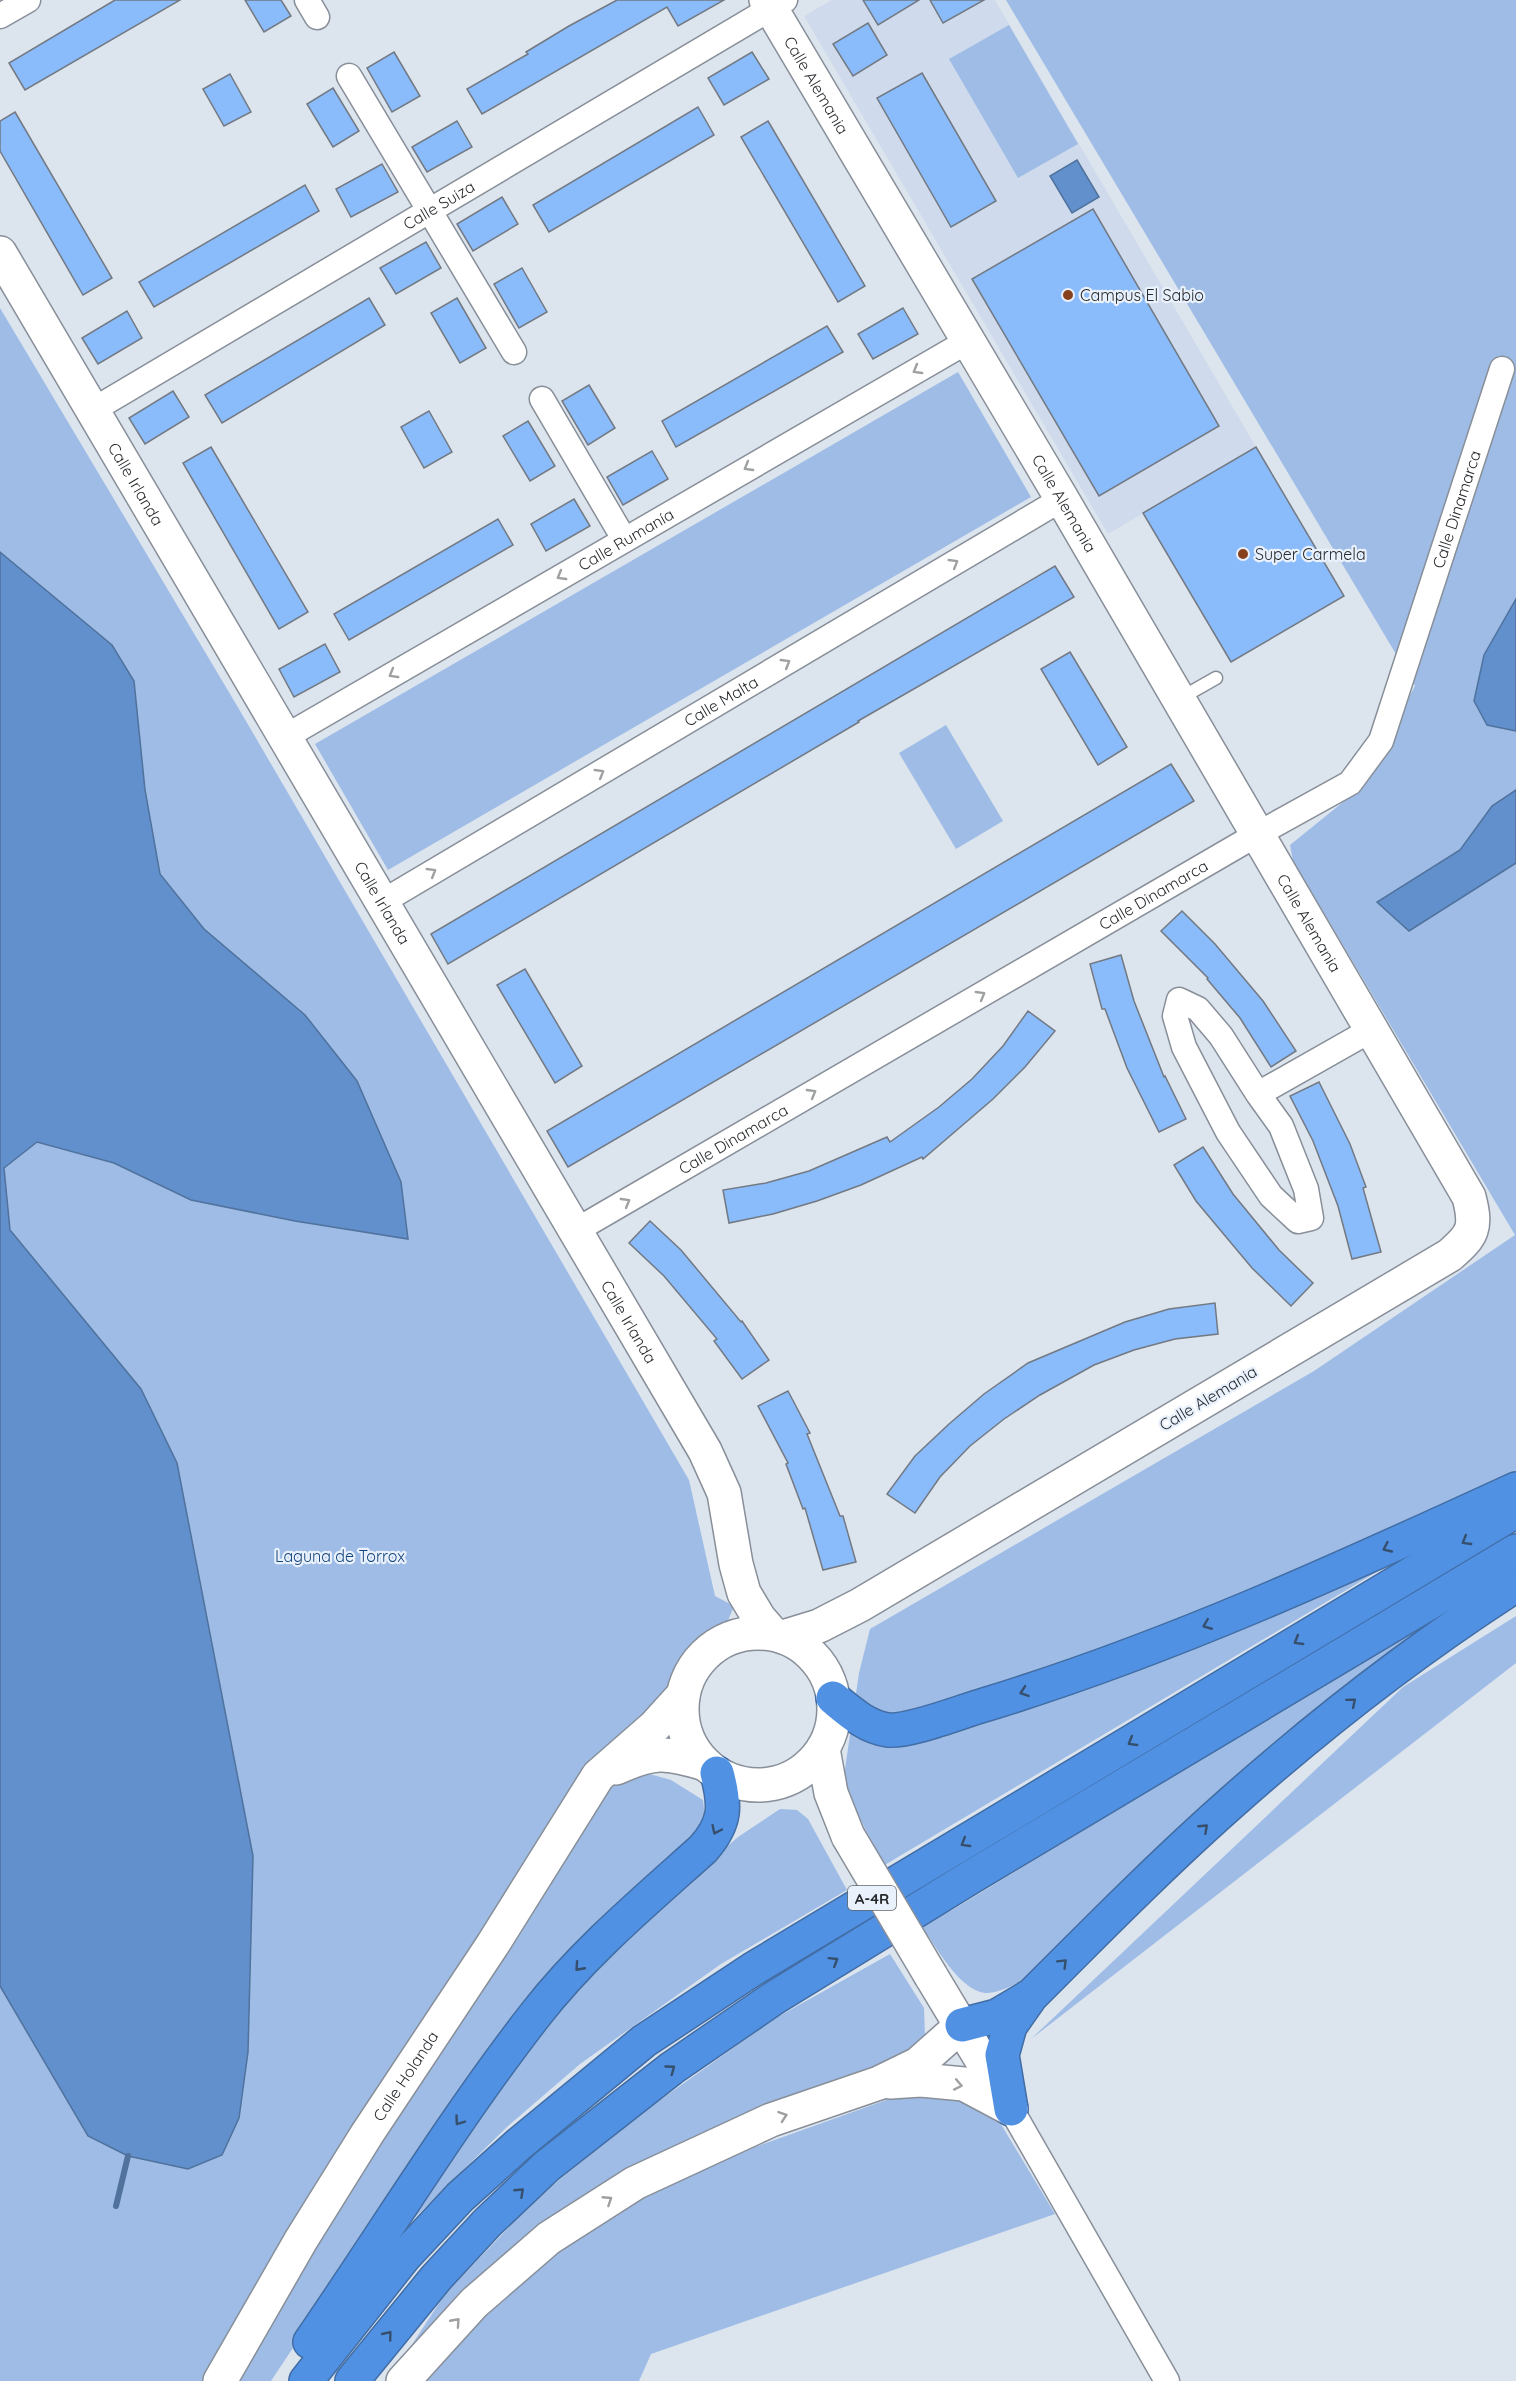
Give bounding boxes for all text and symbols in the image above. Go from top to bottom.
street label: Calle Alemania [780,33,853,138]
street label: Calle Suiza [399,176,478,234]
place label: Campus El Sabio [1080,285,1204,305]
marker: Campus El Sabio [1061,288,1075,302]
one-way arrow [913,363,923,374]
street label: Calle Irlanda [104,439,168,529]
street label: Calle Dinamarca [1428,448,1485,571]
street label: Calle Alemania [1028,451,1101,556]
one-way arrow [744,460,754,472]
street label: Calle Rumanía [574,504,677,575]
place label: Super Carmela [1255,544,1366,564]
marker: Super Carmela [1236,547,1250,561]
one-way arrow [948,559,958,571]
one-way arrow [557,568,567,580]
one-way arrow [780,659,790,670]
one-way arrow [389,667,399,678]
street label: Calle Malta [680,671,762,731]
one-way arrow [594,769,604,780]
street label: Calle Dinamarca [1095,855,1211,934]
street label: Calle Irlanda [350,858,415,948]
one-way arrow [426,868,436,880]
street label: Calle Alemania [1273,870,1346,976]
one-way arrow [975,991,985,1002]
one-way arrow [806,1089,817,1100]
street label: Calle Dinamarca [675,1099,791,1179]
one-way arrow [620,1197,630,1209]
street label: Calle Irlanda [597,1277,661,1367]
street label: Calle Alemania [1156,1361,1260,1435]
one-way arrow [1462,1533,1472,1545]
one-way arrow [1382,1541,1393,1553]
park label: Laguna de Torrox [275,1546,405,1566]
one-way arrow [1203,1618,1214,1630]
one-way arrow [1294,1633,1304,1645]
one-way arrow [1019,1684,1030,1697]
one-way arrow [1345,1698,1356,1709]
one-way arrow [1128,1734,1138,1746]
one-way arrow [711,1823,723,1834]
one-way arrow [1197,1825,1208,1836]
one-way arrow [961,1835,971,1847]
road number: A-4R [848,1886,896,1910]
one-way arrow [828,1957,838,1969]
one-way arrow [575,1960,586,1971]
one-way arrow [1056,1960,1067,1971]
street label: Calle Holanda [368,2027,443,2125]
one-way arrow [665,2065,676,2076]
one-way arrow [953,2078,963,2091]
one-way arrow [777,2110,788,2123]
one-way arrow [455,2114,466,2125]
one-way arrow [513,2188,524,2199]
one-way arrow [602,2196,612,2208]
one-way arrow [449,2318,460,2329]
one-way arrow [381,2331,392,2342]

